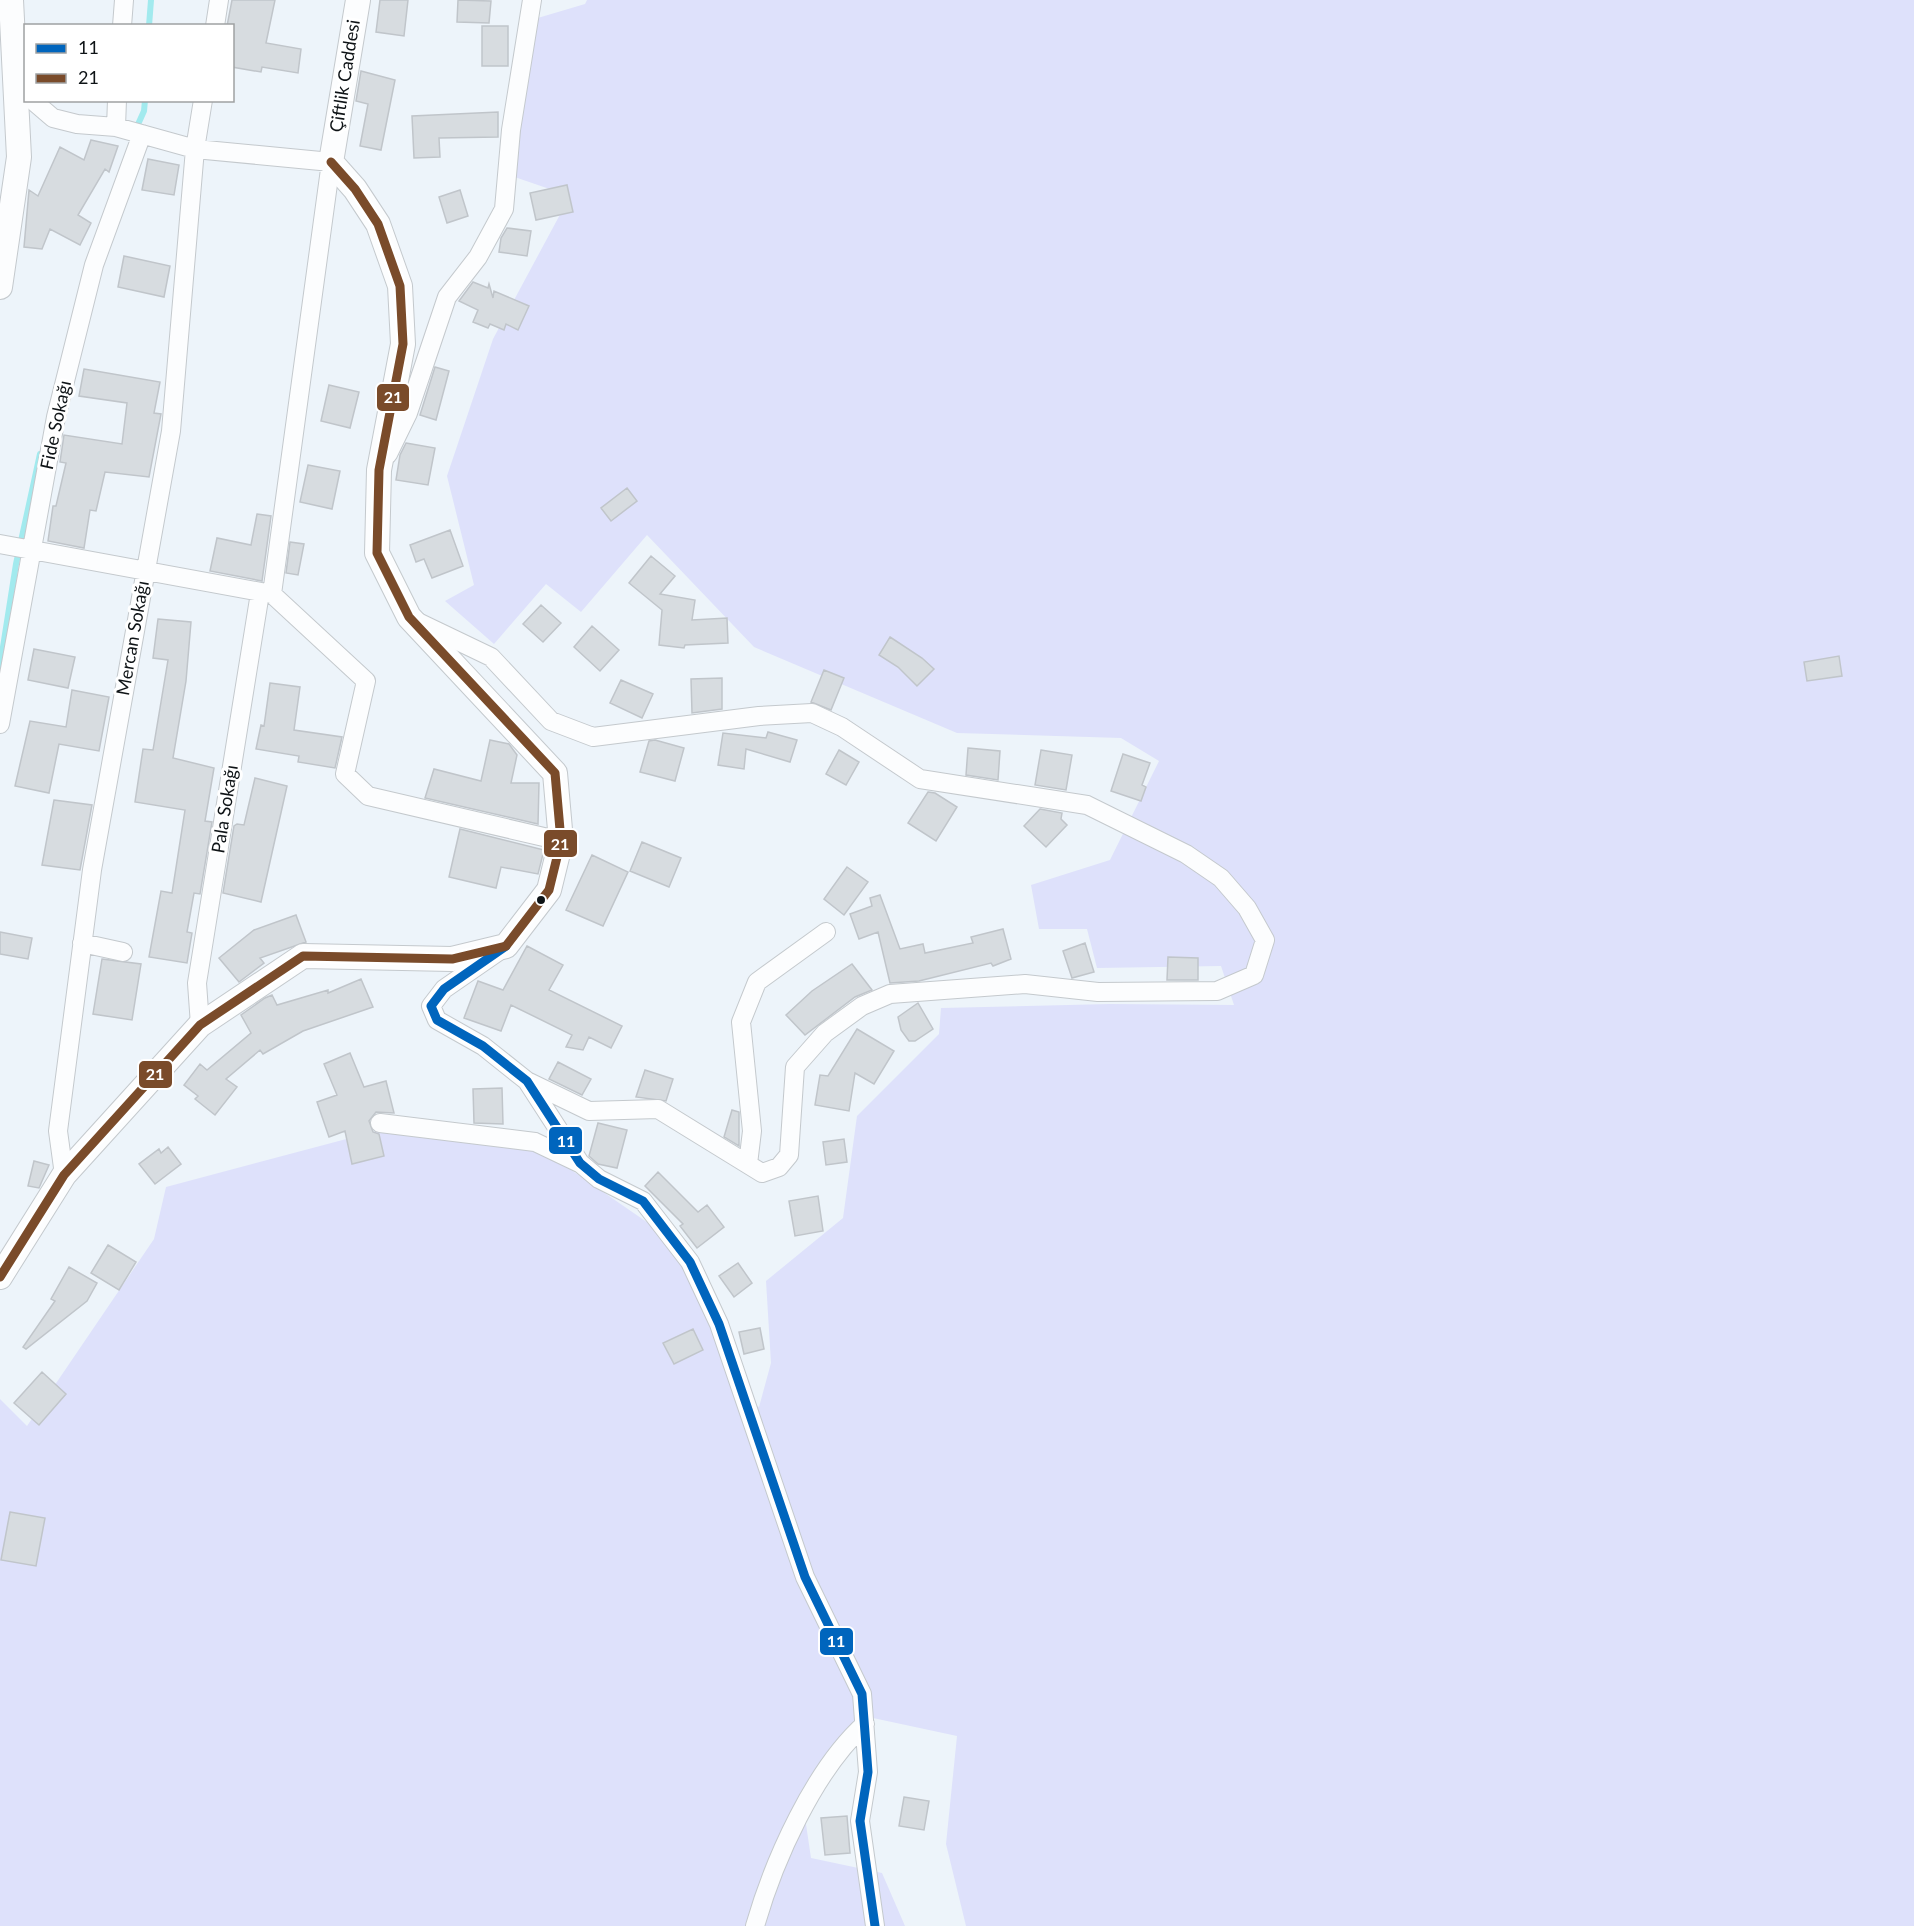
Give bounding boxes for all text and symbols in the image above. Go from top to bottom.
street label: Çiftlik Caddesi [324,18,364,134]
legend [24,24,234,102]
text: 11 [78,36,99,58]
text: 21 [78,66,99,88]
street label: Fide Sokağı [35,378,75,471]
line badge: 21 [376,383,410,412]
text: 21 [384,387,402,406]
street label: Mercan Sokağı [111,579,153,697]
street label: Pala Sokağı [206,763,242,855]
line badge: 21 [543,829,578,858]
text: 21 [551,834,569,853]
unlabelled marker [535,894,547,906]
line badge: 21 [138,1060,173,1089]
text: 21 [146,1064,164,1083]
line badge: 11 [548,1126,583,1155]
text: 11 [557,1131,575,1150]
line badge: 11 [819,1627,854,1656]
text: 11 [827,1631,845,1650]

